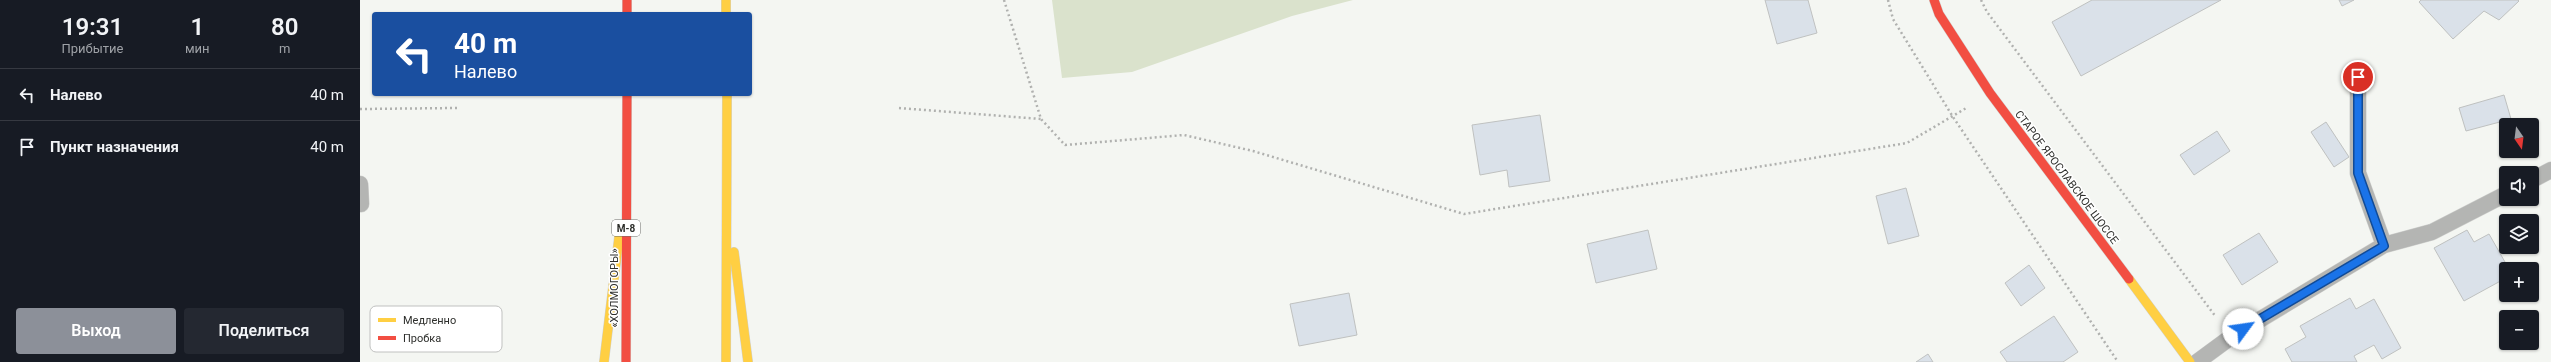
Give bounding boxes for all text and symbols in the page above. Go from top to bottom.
text: 19:31 [62,13,123,41]
text: 1 [190,13,204,41]
text: 80 [271,13,299,41]
text: 40 m [454,27,517,60]
icon: left [388,28,440,80]
text: Прибытие [61,41,123,56]
text: мин [185,41,210,56]
text: m [279,41,290,56]
pin [2341,60,2375,94]
text: Налево [454,61,517,82]
icon: arrive [2347,66,2369,88]
icon: left [16,84,38,106]
text: Налево [50,86,102,104]
text: 40 m [310,86,344,104]
street label: СТАРОЕ ЯРОСЛАВСКОЕ ШОССЕ [2012,108,2121,247]
north arrow [2499,118,2539,158]
map controls [2499,118,2539,350]
icon: arrive [16,136,38,158]
text: Пункт назначения [50,138,179,156]
text: 40 m [310,138,344,156]
button: sound [2499,166,2539,206]
button: layers [2499,214,2539,254]
road number: М-8 [612,220,640,236]
street label: «ХОЛМОГОРЫ» [608,248,621,328]
button: + [2499,262,2539,302]
legend [370,306,502,352]
button: Выход [16,308,176,354]
button: Поделиться [184,308,344,354]
position arrow [2222,308,2264,350]
button: − [2499,310,2539,350]
text: Медленно [403,314,456,327]
text: Пробка [403,332,441,345]

